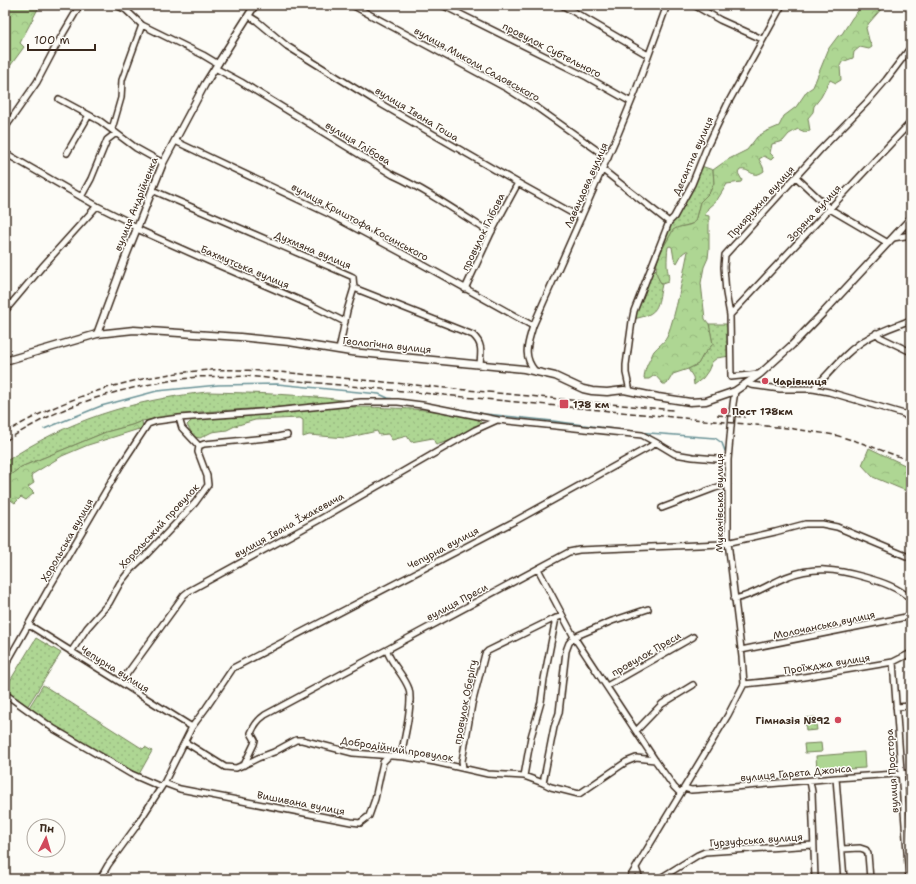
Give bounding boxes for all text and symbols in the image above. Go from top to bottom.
street label: провулок Субтельного [500,19,604,81]
street label: вулиця Миколи Садовського [412,24,542,104]
scale bar [28,26,95,52]
text: 100 m [34,32,70,48]
street label: вулиця Івана Гоша [373,84,462,145]
street label: Десантна вулиця [670,114,716,198]
street label: вулиця Глібова [323,118,394,168]
street label: Лавандова вулиця [561,140,611,230]
street label: вулиця Андрійченка [111,154,161,253]
street label: Прияружна вулиця [725,163,797,241]
street label: вулиця Криштофа Косинського [289,180,431,264]
street label: Зоряна вулиця [784,182,844,244]
street label: провулок Глібова [459,190,508,273]
street label: Духмяна вулиця [273,228,353,272]
street label: Бахмутська вулиця [199,242,291,292]
street label: Геологічна вулиця [342,334,432,356]
place label: Чарівниця [773,375,827,388]
marker: Чарівниця [760,376,770,386]
marker: 178 км [558,398,570,410]
place label: 178 км [573,398,610,411]
place label: Пост 178км [732,405,794,418]
marker: Пост 178км [719,406,729,416]
street label: Мукачівська вулиця [713,453,726,553]
street label: Хорольський провулок [116,480,202,571]
street label: вулиця Івана Їжакевича [232,489,347,561]
street label: Хорольська вулиця [38,496,96,584]
street label: Чепурна вулиця [405,524,481,572]
street label: вулиця Преси [424,580,490,624]
street label: Молочанська вулиця [772,608,876,642]
street label: провулок Преси [609,629,683,679]
street label: Чепурна вулиця [78,643,152,695]
street label: Проїжджа вулиця [783,651,871,677]
street label: провулок Оберігу [450,658,480,746]
place label: Гімназія №92 [755,714,830,727]
marker: Гімназія №92 [833,715,843,725]
street label: вулиця Простора [883,728,901,813]
street label: Добродійний провулок [340,734,455,764]
street label: вулиця Гарета Джонса [740,762,853,784]
street label: Вишивана вулиця [256,788,346,818]
north arrow [26,818,66,858]
text: Пн [39,820,55,837]
street label: Гурзуфська вулиця [709,830,803,850]

